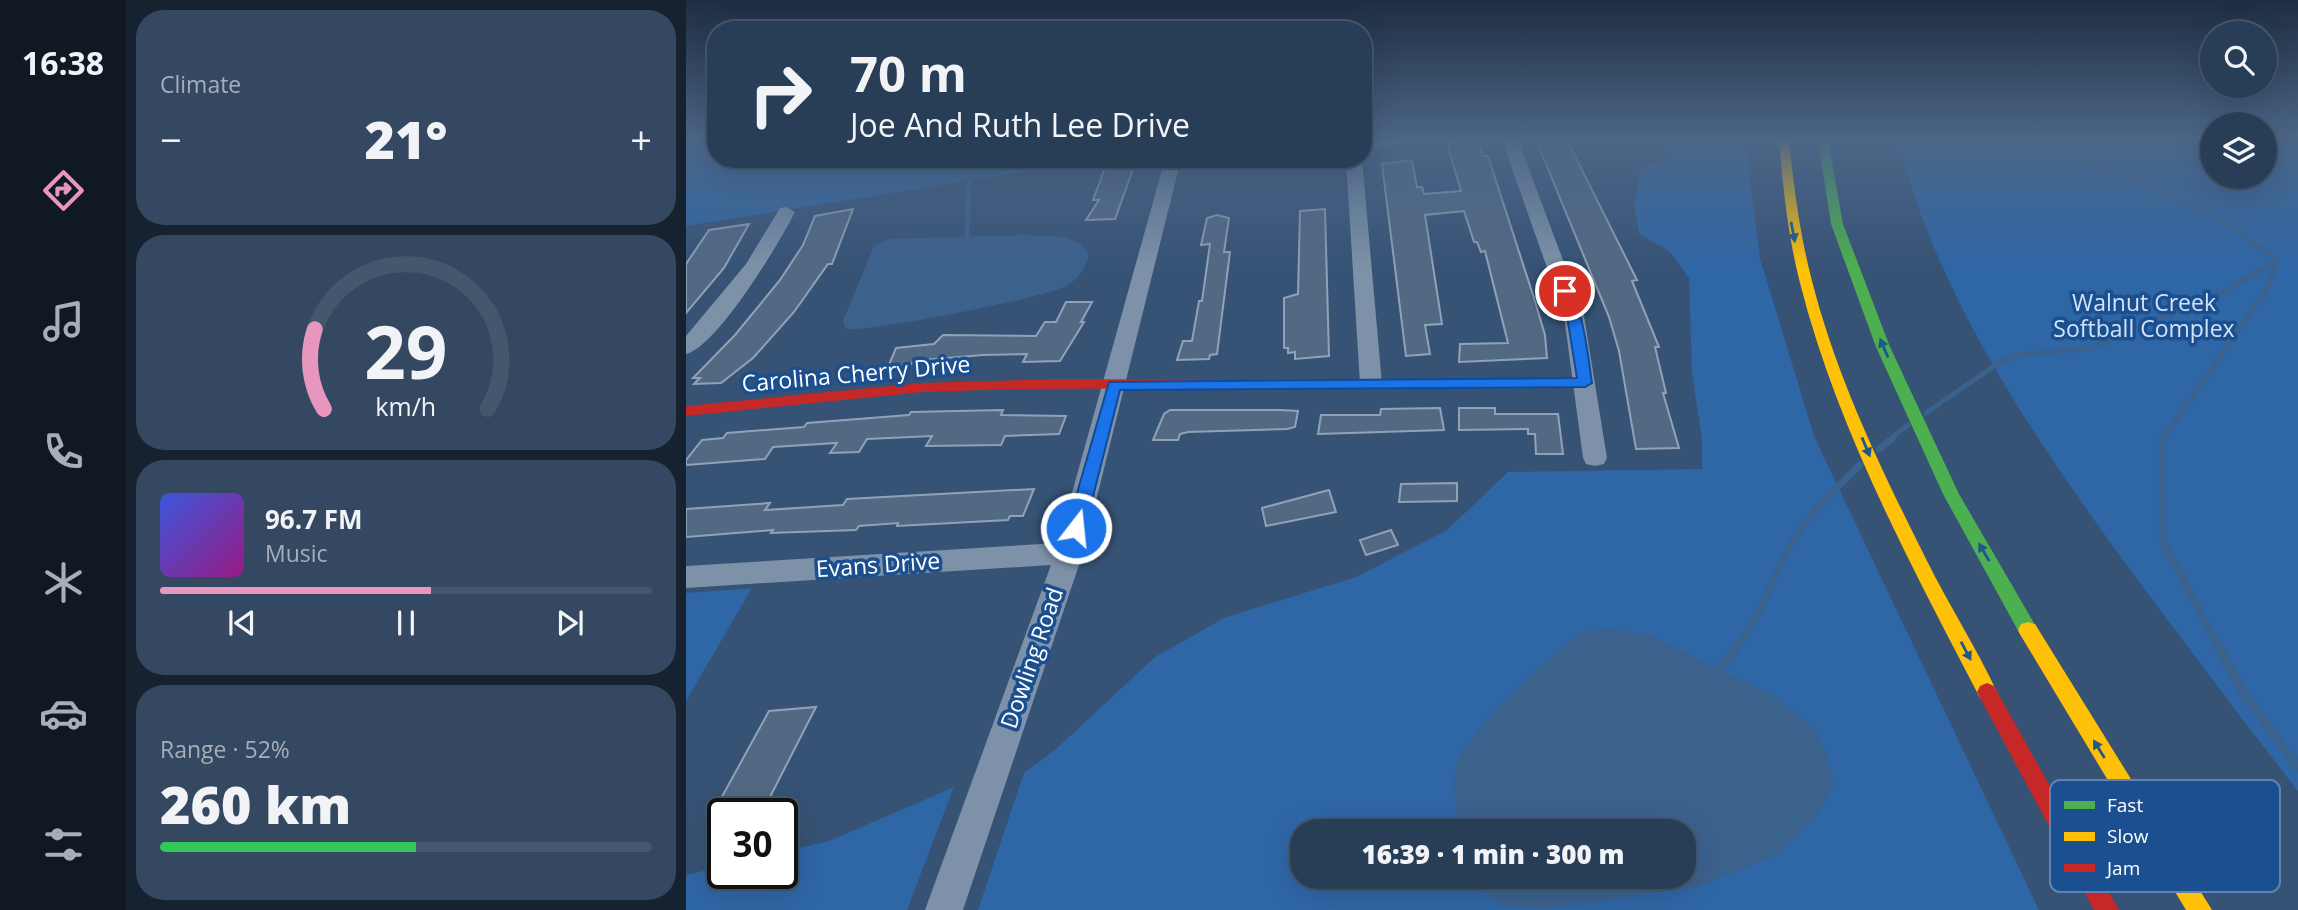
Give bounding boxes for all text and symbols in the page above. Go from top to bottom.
map controls [2200,21,2277,189]
button: search [2200,21,2277,98]
text: 70 m [850,40,967,106]
text: 16:38 [22,41,104,84]
icon: right [735,49,826,140]
text: Climate [160,68,241,100]
text: 21° [365,103,447,174]
text: Joe And Ruth Lee Drive [850,103,1190,146]
button: layers [2200,112,2277,189]
text: − [160,113,182,165]
text: + [630,113,652,165]
icon: directions [39,166,88,215]
one-way arrow [1788,221,1799,243]
pin [1535,261,1595,321]
icon: arrive [1546,272,1584,310]
park label: Walnut Creek Softball Complex [2053,286,2235,344]
icon: music [39,297,88,346]
text: 29 [364,301,448,400]
one-way arrow [1879,337,1890,358]
street label: Carolina Cherry Drive [740,347,971,399]
text: km/h [376,388,436,422]
icon: phone [39,427,88,476]
one-way arrow [1861,437,1872,458]
position arrow [1039,491,1113,565]
text: 96.7 FM [265,501,363,537]
text: Music [265,537,328,569]
one-way arrow [1978,543,1990,562]
street label: Evans Drive [815,544,941,584]
icon: climate [39,558,88,607]
street label: Dowling Road [992,583,1070,733]
icon: previous [223,604,261,642]
icon: pause [387,604,425,642]
icon: next [551,604,589,642]
one-way arrow [1959,642,1971,662]
icon: car [39,689,88,738]
text: Range · 52% [160,733,290,765]
one-way arrow [2092,739,2105,758]
text: 260 km [160,768,351,839]
legend [2050,780,2280,892]
text: Fast [2107,792,2143,818]
speed limit sign: 30 [707,798,798,889]
icon: filters [39,820,88,869]
text: Slow [2107,823,2149,849]
text: 16:39 · 1 min · 300 m [1362,836,1624,872]
text: Jam [2105,855,2140,881]

